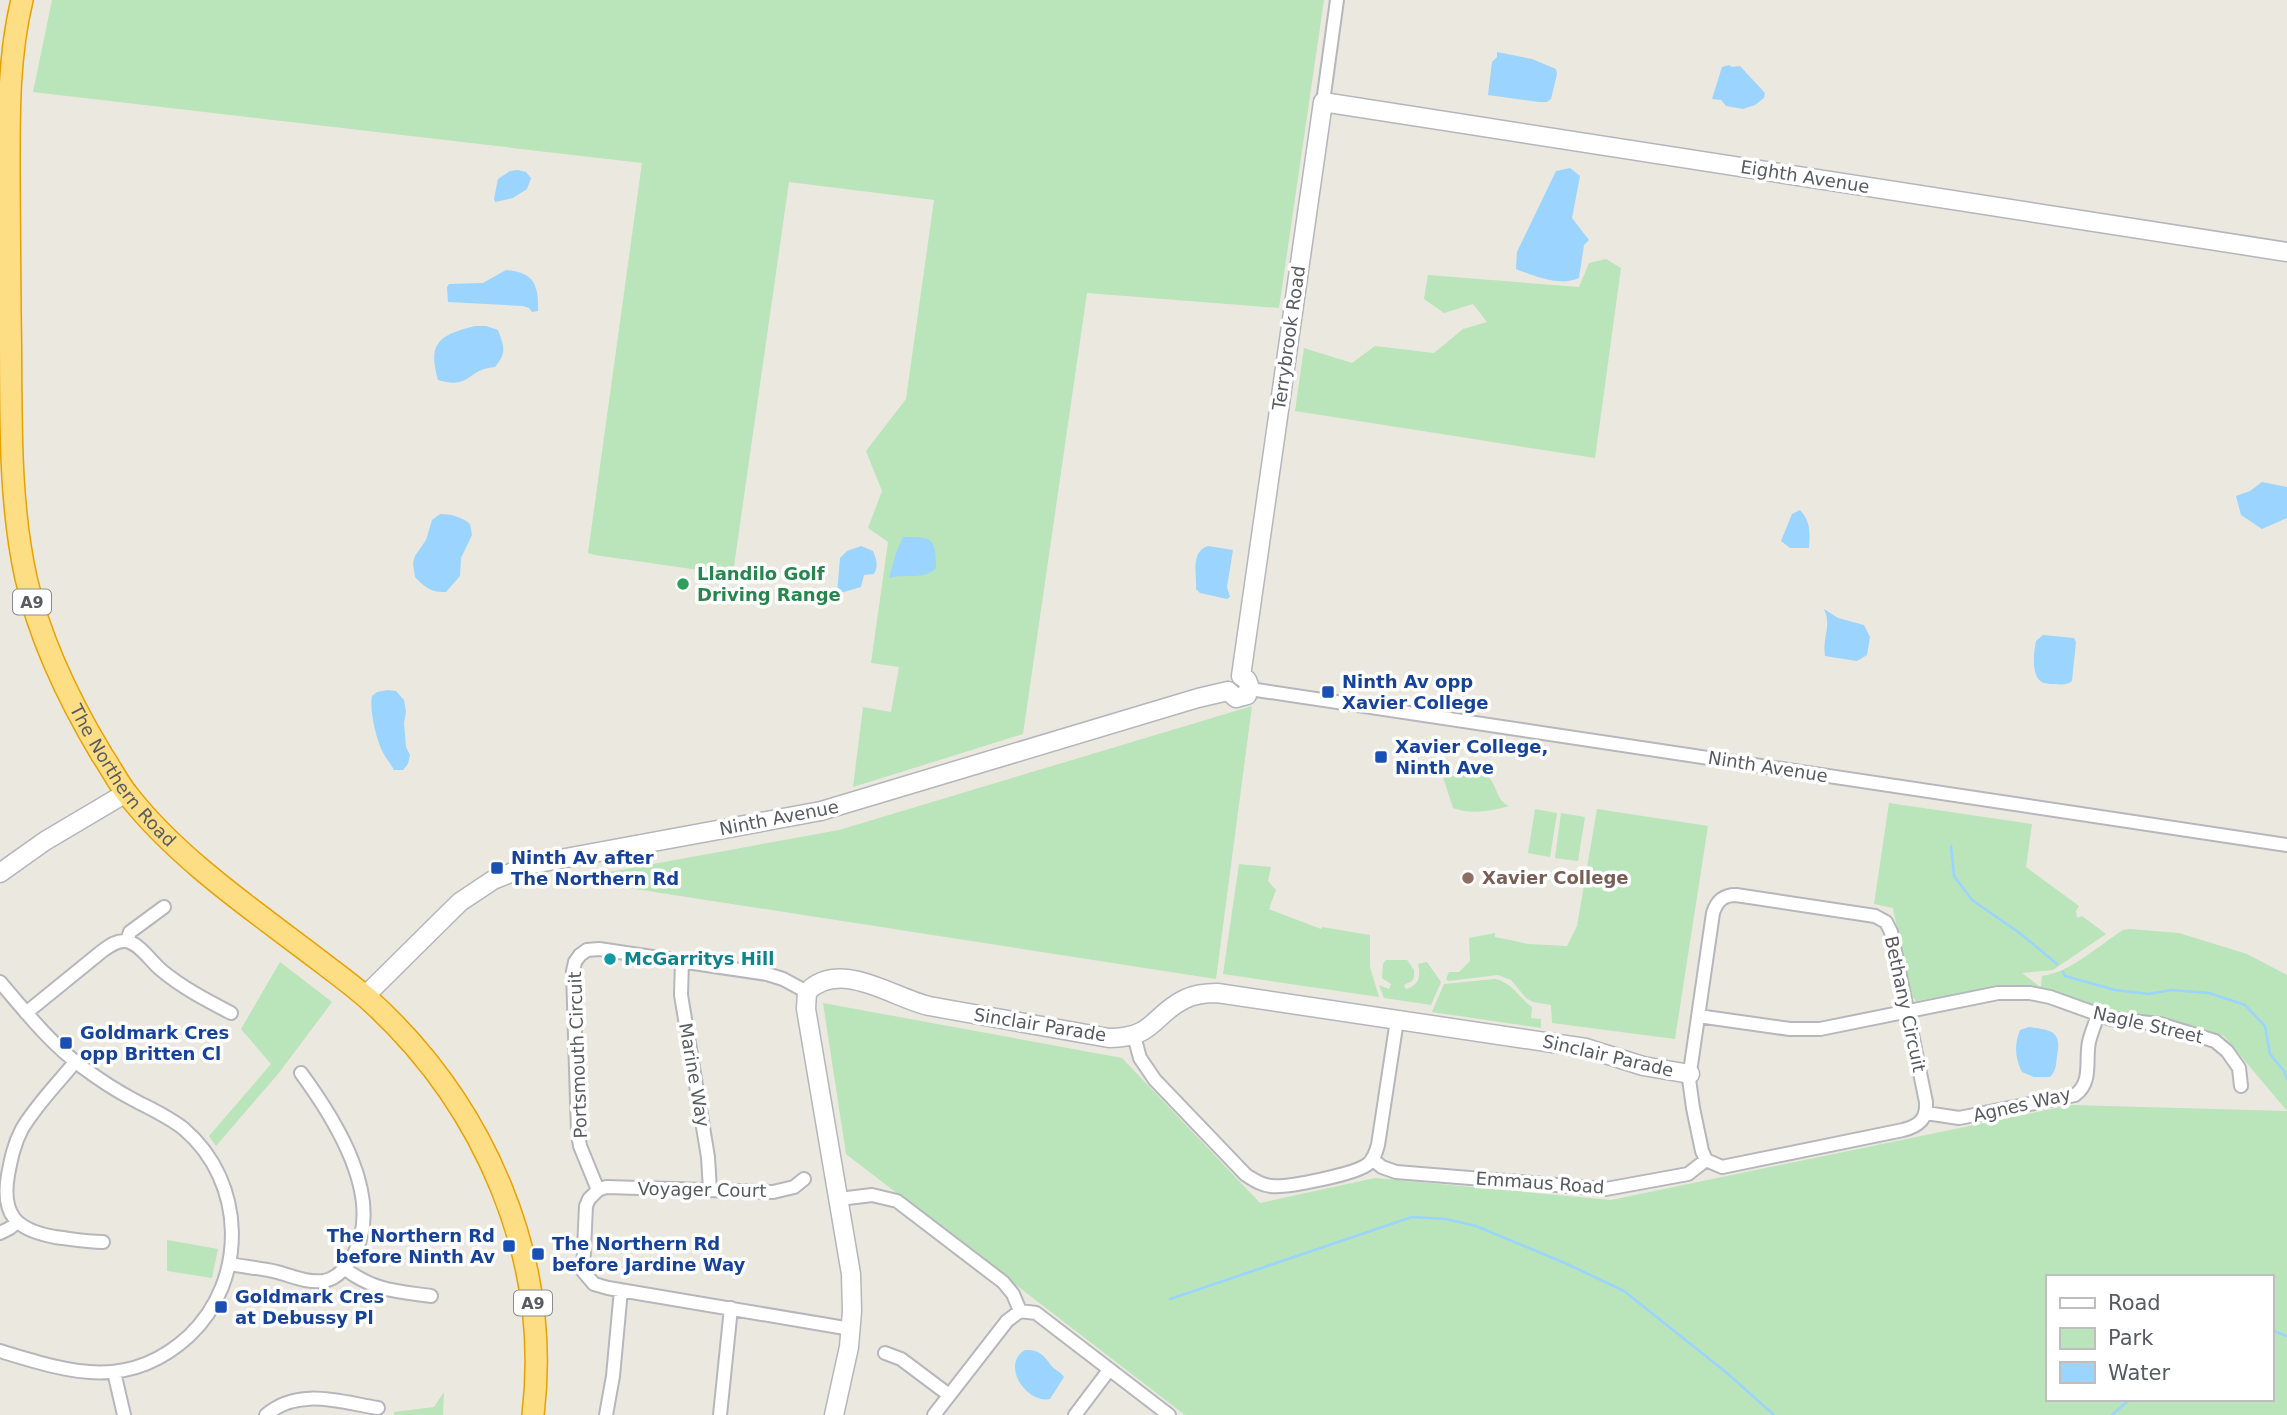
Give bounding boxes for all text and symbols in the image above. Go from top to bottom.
street label: Eighth Avenue [1739,156,1871,197]
street label: Terrybrook Road [1268,264,1309,413]
place label: Llandilo Golf Driving Range [697,563,841,605]
marker: Llandilo Golf Driving Range [675,576,691,592]
road number: A9 [13,590,51,614]
place label: Ninth Av opp Xavier College [1342,671,1489,713]
marker: Ninth Av opp Xavier College [1320,684,1336,700]
street label: The Northern Road [65,700,180,851]
place label: Xavier College, Ninth Ave [1395,736,1548,778]
street label: Ninth Avenue [1707,747,1829,786]
marker: Xavier College, Ninth Ave [1373,749,1389,765]
street label: Ninth Avenue [718,796,840,839]
place label: Ninth Av after The Northern Rd [511,847,679,889]
marker: Ninth Av after The Northern Rd [489,860,505,876]
place label: Xavier College [1482,867,1629,888]
marker: Xavier College [1460,870,1476,886]
street label: Bethany Circuit [1881,934,1930,1074]
place label: McGarritys Hill [624,948,774,969]
marker: McGarritys Hill [602,951,618,967]
street label: Portsmouth Circuit [564,971,591,1139]
street label: Nagle Street [2091,1002,2205,1047]
street label: Sinclair Parade [972,1004,1108,1045]
street label: Marine Way [675,1021,714,1129]
place label: Goldmark Cres opp Britten Cl [80,1022,229,1064]
street label: Sinclair Parade [1541,1030,1676,1081]
marker: Goldmark Cres opp Britten Cl [58,1035,74,1051]
street label: Agnes Way [1971,1083,2073,1126]
street label: Emmaus Road [1475,1168,1605,1197]
street label: Voyager Court [637,1178,767,1201]
place label: The Northern Rd before Ninth Av [327,1225,495,1267]
place label: The Northern Rd before Jardine Way [552,1233,746,1275]
marker: The Northern Rd before Ninth Av [501,1238,517,1254]
marker: The Northern Rd before Jardine Way [530,1246,546,1262]
legend [2046,1275,2273,1401]
place label: Goldmark Cres at Debussy Pl [235,1286,384,1328]
road number: A9 [514,1290,552,1316]
text: Road [2108,1291,2161,1315]
marker: Goldmark Cres at Debussy Pl [213,1299,229,1315]
text: Park [2108,1326,2154,1350]
text: Water [2108,1361,2170,1385]

